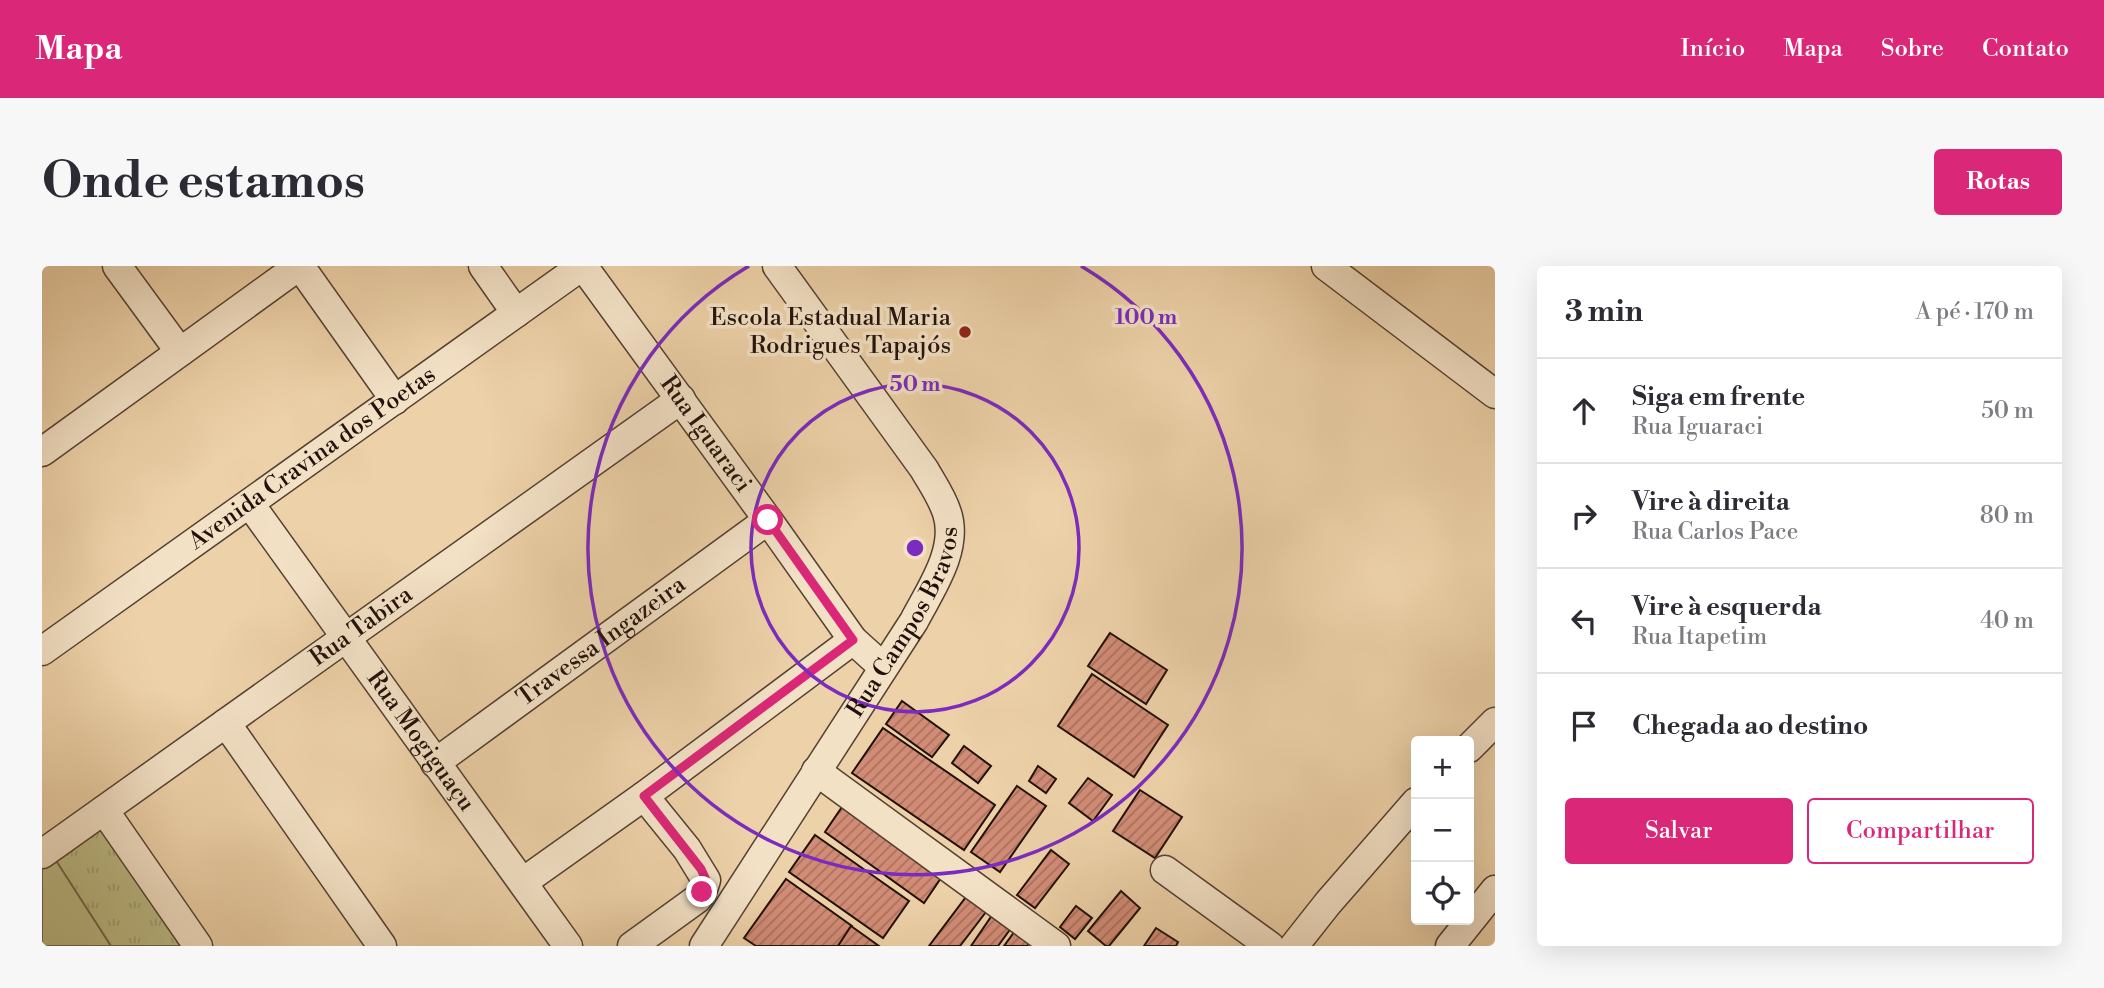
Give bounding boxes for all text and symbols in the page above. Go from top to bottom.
text: Mapa [35,29,122,70]
text: Início [1681,34,1745,64]
text: Mapa [1783,34,1843,64]
text: Sobre [1881,34,1944,64]
text: Contato [1982,34,2069,64]
button: Rotas [1934,149,2062,215]
text: Onde estamos [42,152,365,213]
text: 3 min [1565,293,1643,331]
text: A pé · 170 m [1915,298,2034,326]
place label: Escola Estadual Maria Rodrigues Tapajós [710,303,952,361]
text: 100 m [1115,305,1177,331]
marker: Escola Estadual Maria Rodrigues Tapajós [957,324,973,340]
street label: Avenida Cravina dos Poetas [182,360,442,557]
street label: Rua Iguaraci [653,370,758,499]
text: 50 m [890,372,940,398]
text: Siga em frente [1632,381,1805,413]
icon: ahead [1565,392,1603,430]
text: 50 m [1981,397,2034,425]
text: Rua Iguaraci [1632,413,1763,441]
text: Vire à direita [1632,486,1790,518]
icon: right [1565,497,1603,535]
text: 80 m [1980,502,2034,530]
route start [752,504,783,535]
text: Rua Carlos Pace [1632,518,1798,546]
street label: Rua Campos Bravos [841,527,965,723]
centre of rings [903,536,927,560]
street label: Travessa Ingazeira [511,569,693,713]
street label: Rua Tabira [304,579,419,673]
text: Vire à esquerda [1632,591,1822,623]
icon: left [1565,602,1603,640]
text: 40 m [1980,607,2034,635]
text: Rua Itapetim [1632,623,1767,651]
street label: Rua Mogiguaçu [360,665,482,818]
icon: arrive [1565,707,1603,745]
text: Chegada ao destino [1632,710,1868,742]
map controls [1411,736,1474,925]
button: + [1411,736,1474,799]
button: Salvar [1565,798,1793,864]
button: Compartilhar [1807,798,2034,864]
button: − [1411,799,1474,862]
button: locate [1411,862,1474,925]
route end [686,876,717,907]

